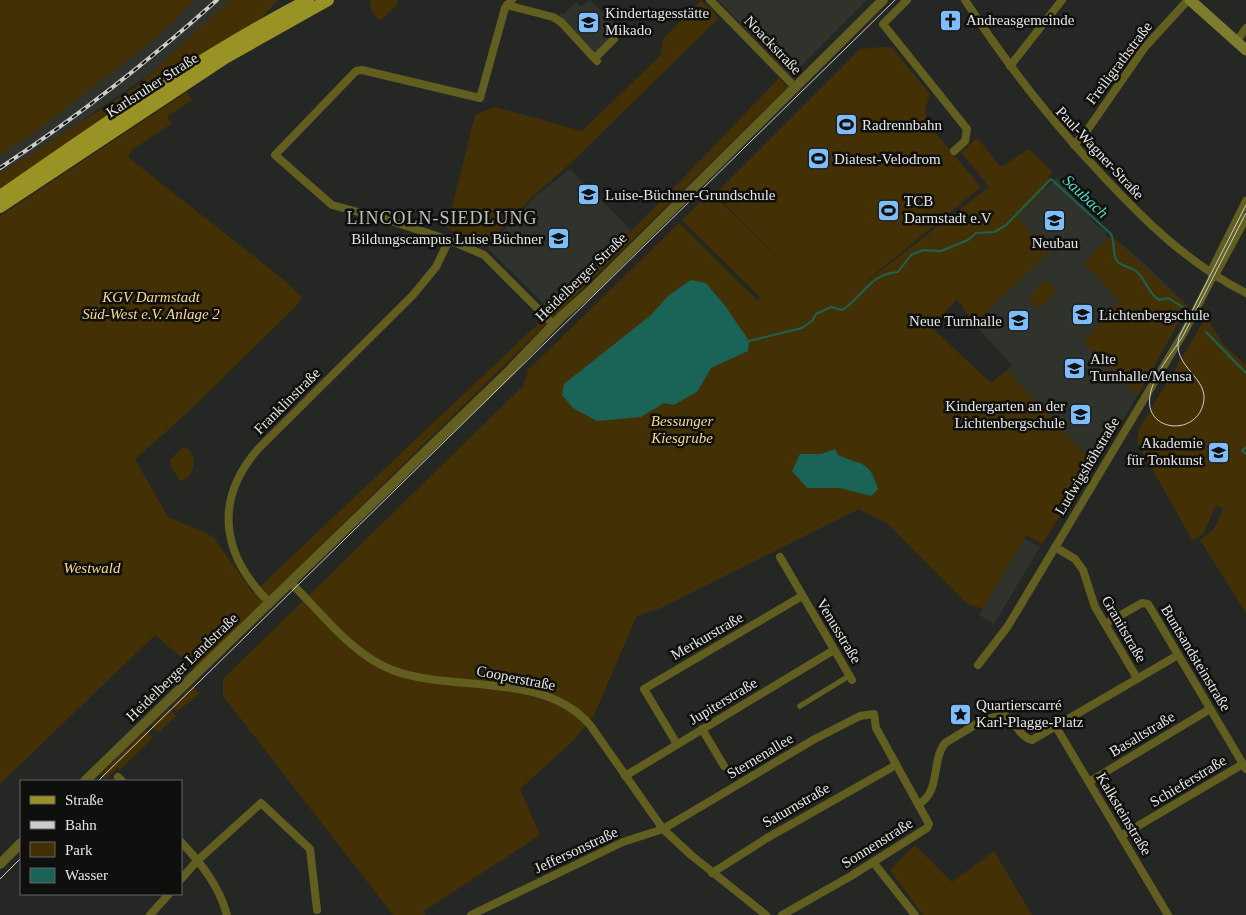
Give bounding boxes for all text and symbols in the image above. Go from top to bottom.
place label: Kindertagesstätte Mikado [605,5,709,38]
church icon: Andreasgemeinde [938,8,962,32]
school or university icon: Kindertagesstätte Mikado [577,10,601,34]
street label: Noackstraße [741,12,805,78]
place label: Andreasgemeinde [966,12,1075,28]
street label: Freiligrathstraße [1083,18,1155,107]
street label: Karlsruher Straße [103,49,201,121]
street label: Paul-Wagner-Straße [1053,103,1147,203]
sports icon: Radrennbahn [834,113,858,137]
place label: Radrennbahn [862,117,942,133]
sports icon: Diatest-Velodrom [806,147,830,171]
place label: Diatest-Velodrom [834,151,941,167]
water label: Saubach [1060,171,1112,221]
school or university icon: Luise-Büchner-Grundschule [577,183,601,207]
place label: Luise-Büchner-Grundschule [605,187,776,203]
place label: TCB Darmstadt e.V [904,193,992,226]
sports icon: TCB Darmstadt e.V [876,198,900,222]
district label: LINCOLN-SIEDLUNG [347,208,537,228]
school or university icon: Neubau [1043,208,1067,232]
school or university icon: Bildungscampus Luise Büchner [547,227,571,251]
street label: Heidelberger Straße [532,229,630,324]
place label: Bildungscampus Luise Büchner [351,231,543,247]
place label: Neubau [1032,235,1079,251]
park label: KGV Darmstadt Süd-West e.V. Anlage 2 [82,289,220,322]
school or university icon: Lichtenbergschule [1071,303,1095,327]
place label: Lichtenbergschule [1099,307,1210,323]
school or university icon: Neue Turnhalle [1006,309,1030,333]
place label: Neue Turnhalle [909,313,1002,329]
place label: Alte Turnhalle/Mensa [1090,351,1192,384]
school or university icon: Alte Turnhalle/Mensa [1062,356,1086,380]
street label: Franklinstraße [251,364,324,437]
place label: Kindergarten an der Lichtenbergschule [945,398,1065,431]
school or university icon: Kindergarten an der Lichtenbergschule [1069,403,1093,427]
park label: Bessunger Kiesgrube [650,413,713,446]
street label: Ludwigshöhstraße [1052,414,1123,518]
place label: Akademie für Tonkunst [1126,435,1204,468]
school or university icon: Akademie für Tonkunst [1207,440,1231,464]
park label: Westwald [64,560,121,576]
street label: Granitstraße [1099,593,1150,665]
street label: Venusstraße [813,596,865,666]
street label: Buntsandsteinstraße [1158,602,1234,714]
street label: Heidelberger Landstraße [123,609,241,724]
street label: Merkurstraße [668,609,746,663]
street label: Cooperstraße [475,663,557,694]
street label: Jupiterstraße [686,674,760,728]
place label: Quartierscarré Karl-Plagge-Platz [976,697,1084,730]
place icon: Quartierscarré Karl-Plagge-Platz [948,702,972,726]
street label: Basaltstraße [1106,708,1178,760]
street label: Sternenallee [724,730,796,782]
street label: Schieferstraße [1147,752,1229,810]
street label: Kalksteinstraße [1093,770,1155,858]
street label: Saturnstraße [760,779,833,831]
legend [20,780,182,895]
text: Straße [65,792,104,808]
street label: Sonnenstraße [838,815,916,871]
text: Bahn [65,817,97,833]
street label: Jeffersonstraße [532,823,621,876]
text: Park [65,842,93,858]
text: Wasser [65,867,108,883]

